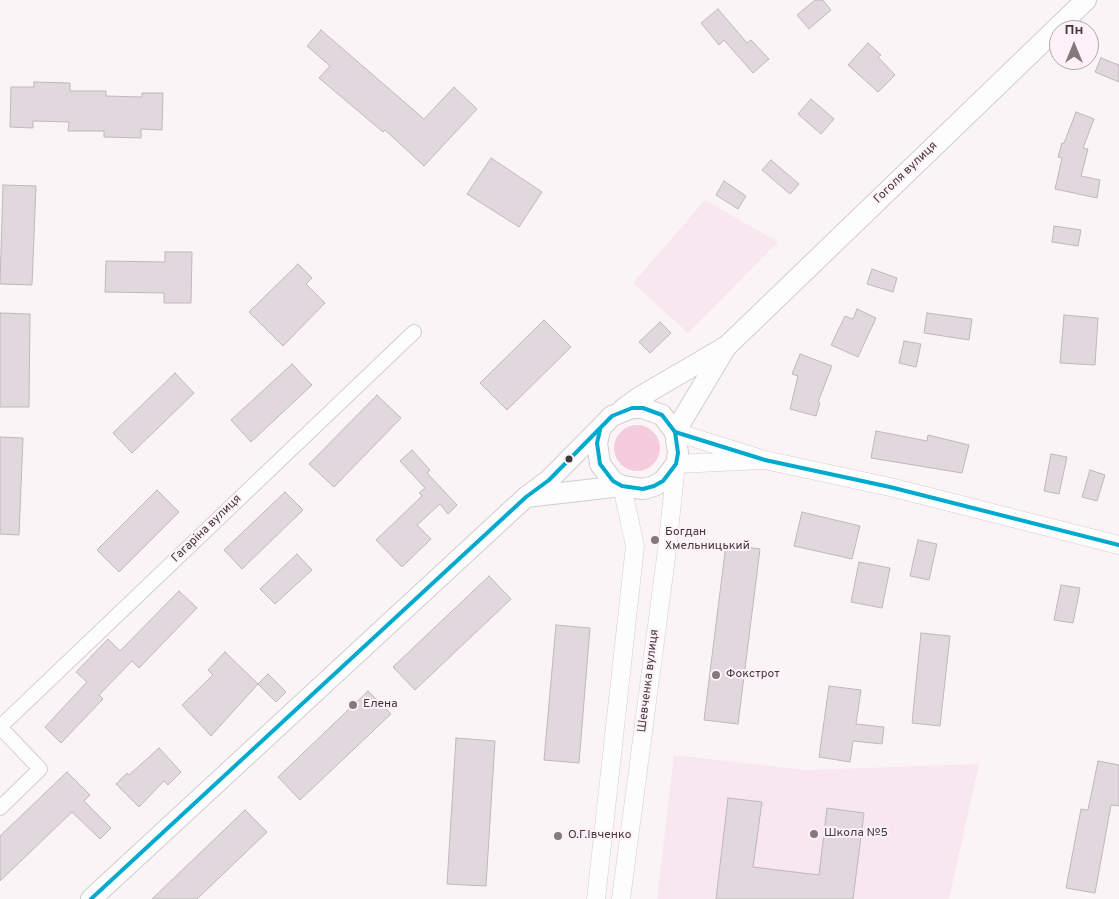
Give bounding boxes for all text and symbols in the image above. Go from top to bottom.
north arrow [1049,20,1099,70]
text: Пн [1065,22,1083,39]
street label: Гоголя вулиця [871,139,941,207]
unlabelled marker [564,454,574,464]
street label: Гагаріна вулиця [169,492,245,566]
place label: Богдан Хмельницький [665,526,750,554]
marker: Богдан Хмельницький [649,534,661,546]
street label: Шевченка вулиця [636,629,662,733]
place label: Фокстрот [726,668,780,682]
marker: Фокстрот [710,669,722,681]
place label: Елена [363,698,398,712]
marker: Елена [347,699,359,711]
place label: Школа №5 [824,827,888,841]
marker: Школа №5 [808,828,820,840]
place label: О.Г.Івченко [568,829,631,843]
marker: О.Г.Івченко [552,830,564,842]

